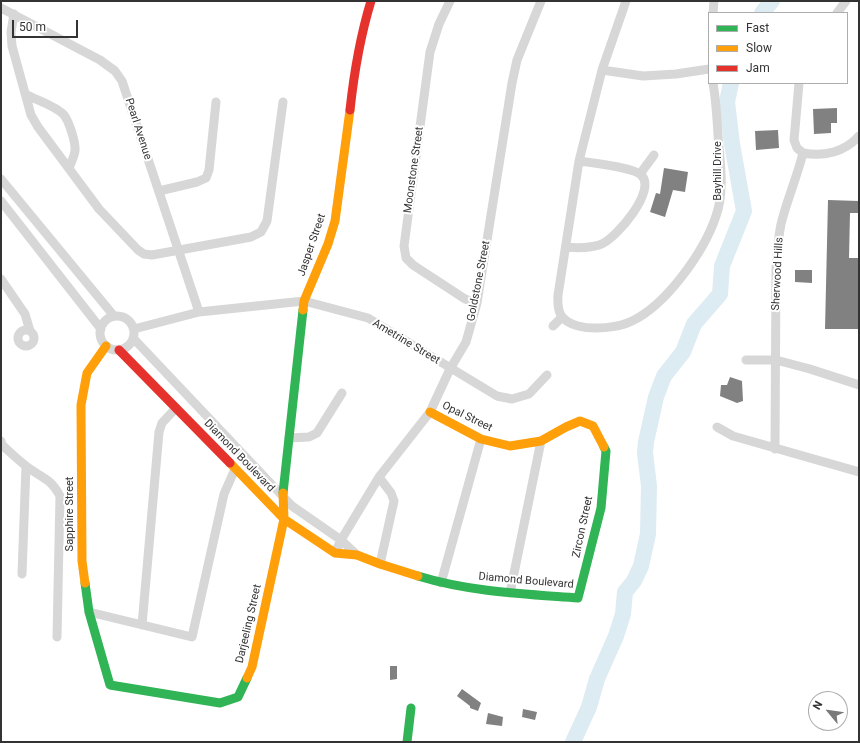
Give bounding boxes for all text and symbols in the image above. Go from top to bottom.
scale bar [14,12,80,38]
legend [708,12,848,84]
text: 50 m [19,20,46,34]
text: Fast [746,21,769,35]
text: Slow [746,41,772,55]
text: Jam [746,61,770,75]
street label: Pearl Avenue [122,97,154,161]
street label: Moonstone Street [401,126,427,214]
street label: Bayhill Drive [711,141,725,201]
street label: Jasper Street [295,212,329,278]
street label: Sherwood Hills [769,237,787,311]
street label: Goldstone Street [465,240,493,322]
street label: Ametrine Street [370,317,442,367]
street label: Opal Street [440,399,494,435]
street label: Diamond Boulevard [201,417,277,495]
street label: Sapphire Street [63,477,77,551]
street label: Zircon Street [570,495,596,559]
street label: Diamond Boulevard [478,570,574,592]
street label: Darjeeling Street [234,583,264,665]
north arrow [808,691,848,731]
text: N [810,699,826,712]

